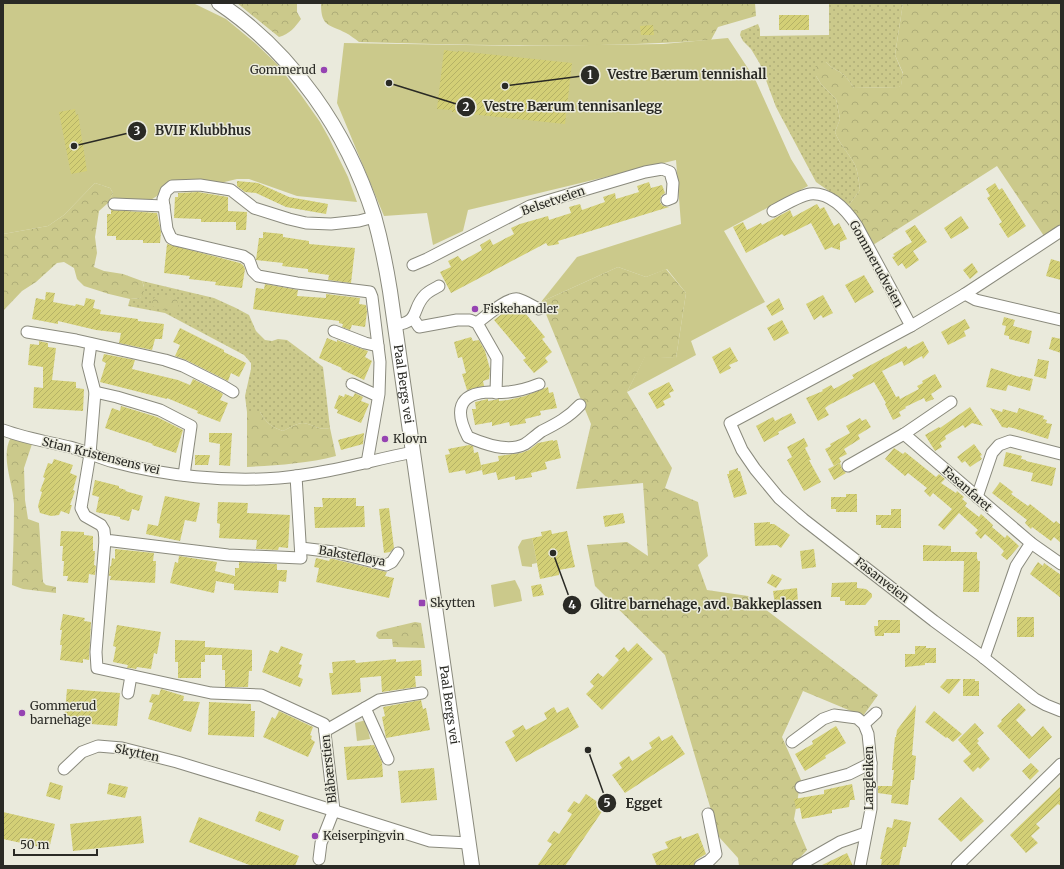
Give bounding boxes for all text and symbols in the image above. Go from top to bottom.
place label: Gommerud [250,62,316,77]
callout: Vestre Bærum tennishall [580,62,775,87]
marker: Gommerud [319,65,329,75]
text: Vestre Bærum tennishall [607,66,766,83]
text: 1 [587,67,593,82]
callout: Vestre Bærum tennisanlegg [456,94,670,119]
text: Vestre Bærum tennisanlegg [483,98,662,115]
text: 2 [462,99,470,114]
callout: BVIF Klubbhus [127,118,259,143]
text: BVIF Klubbhus [155,122,251,139]
text: 3 [134,123,141,138]
street label: Belsetveien [519,183,587,218]
street label: Gommerudveien [846,218,907,310]
place label: Fiskehandler [483,301,559,316]
marker: Fiskehandler [470,304,480,314]
street label: Paal Bergs vei [391,343,417,425]
place label: Klovn [393,431,427,446]
street label: Stian Kristensens vei [41,434,162,477]
marker: Klovn [380,434,390,444]
street label: Fasanfaret [939,463,995,514]
street label: Bakstefløya [317,542,387,569]
street label: Fasanveien [852,554,912,605]
callout: Glitre barnehage, avd. Bakkeplassen [562,592,830,617]
place label: Skytten [430,595,475,610]
text: Glitre barnehage, avd. Bakkeplassen [590,596,822,613]
text: 4 [568,597,576,612]
marker: Skytten [417,598,427,608]
street label: Paal Bergs vei [436,664,463,745]
place label: Gommerud barnehage [29,698,96,727]
marker: Gommerud barnehage [17,708,27,718]
street label: Blåbærstien [317,734,340,804]
street label: Skytten [113,740,161,765]
street label: Langleiken [861,746,876,810]
callout: Egget [597,791,670,816]
text: 5 [603,795,611,810]
text: Egget [626,795,663,812]
place label: Keiserpingvin [323,828,404,843]
scale bar [14,831,97,857]
marker: Keiserpingvin [310,831,320,841]
text: 50 m [20,837,49,852]

